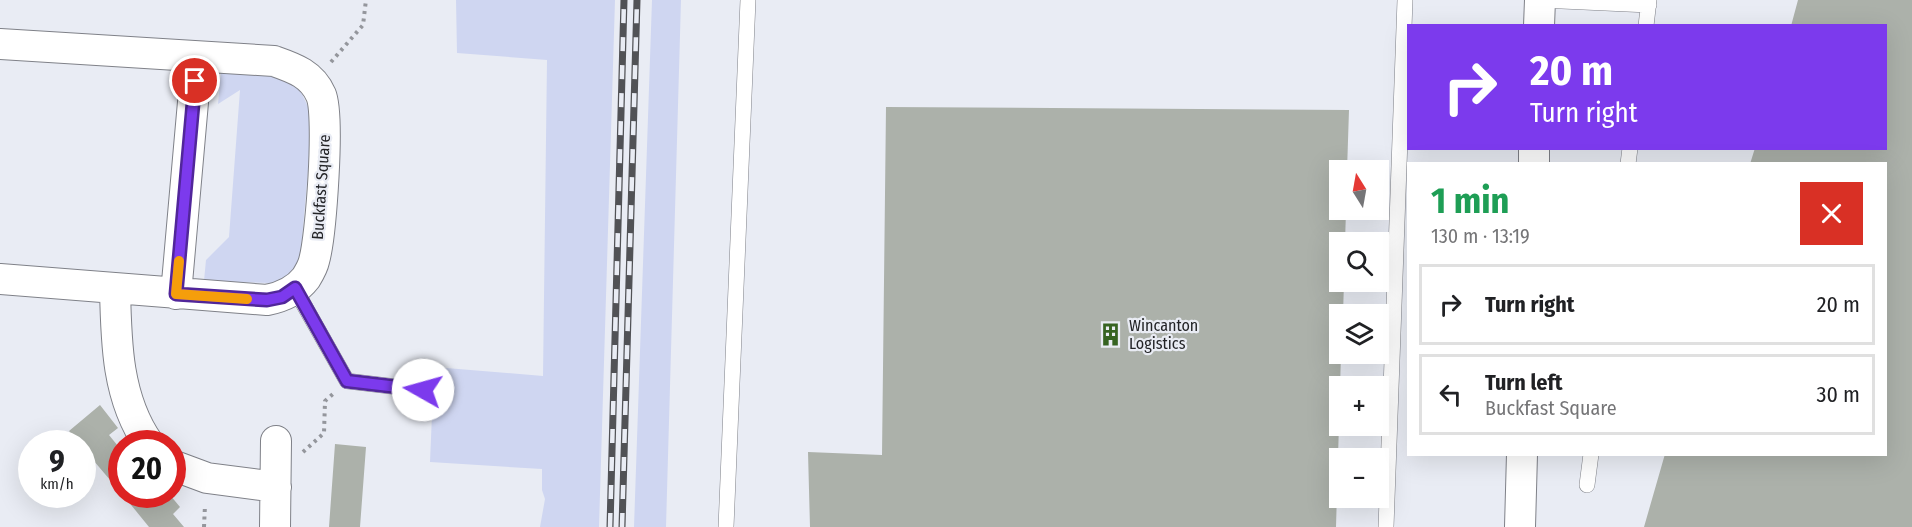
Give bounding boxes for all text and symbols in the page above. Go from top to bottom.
text: 20 m [1530,46,1613,96]
icon: right [1431,48,1509,126]
pin [169,55,220,106]
icon: arrive [178,64,211,97]
text: Turn right [1530,97,1638,129]
street label: Buckfast Square [308,134,334,240]
north arrow [1329,160,1389,220]
map controls [1329,160,1389,508]
text: 1 min [1431,179,1509,223]
button: close [1800,182,1863,245]
text: 130 m · 13:19 [1431,224,1530,248]
button: search [1329,232,1389,292]
icon: right [1434,288,1467,321]
text: Turn right [1485,291,1574,318]
text: 20 m [1817,291,1860,318]
button: layers [1329,304,1389,364]
place label: Wincanton Logistics [1129,316,1198,353]
building icon: Wincanton Logistics [1098,321,1124,347]
position arrow [391,358,455,422]
text: Turn left [1485,369,1563,396]
button: + [1329,376,1389,436]
icon: left [1434,378,1467,411]
text: 30 m [1817,381,1860,408]
text: Buckfast Square [1485,396,1617,420]
speed limit sign: 20 [108,430,186,508]
text: 9 [49,444,65,480]
button: − [1329,448,1389,508]
text: km/h [40,475,74,493]

